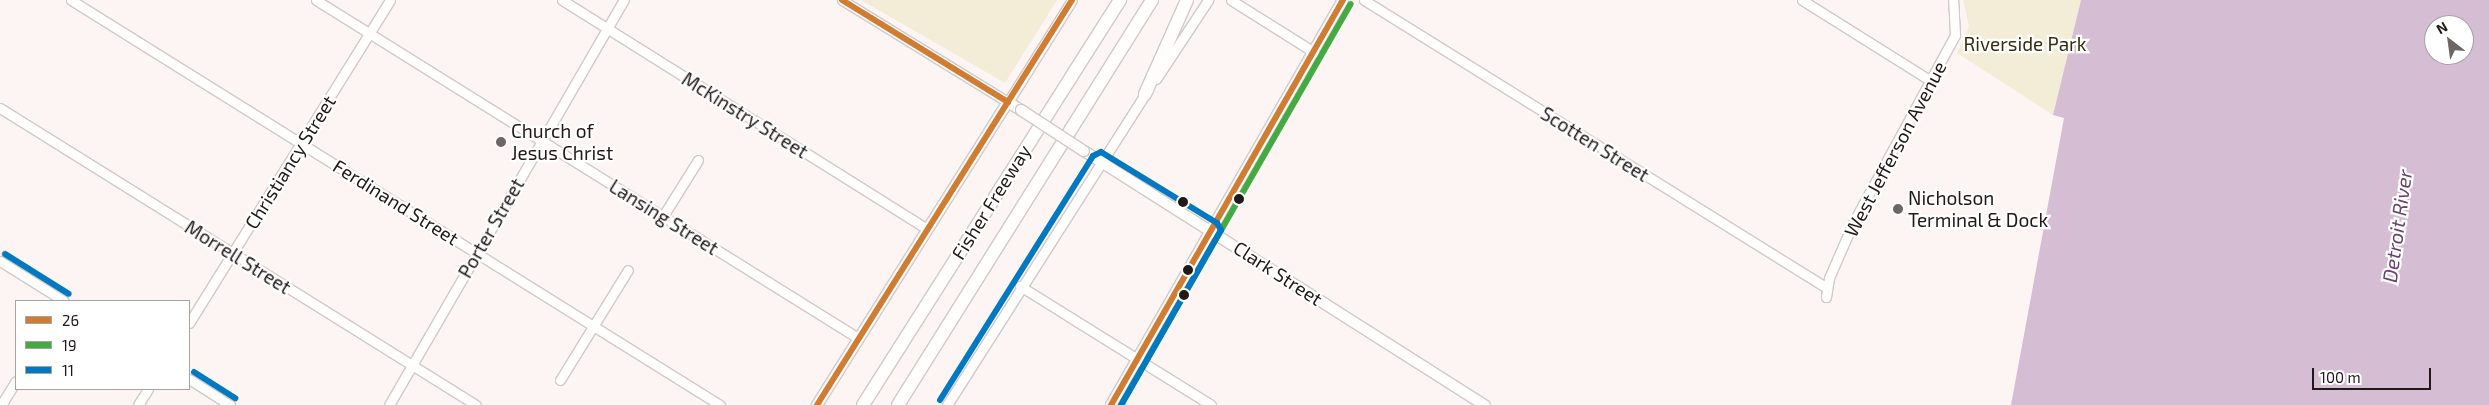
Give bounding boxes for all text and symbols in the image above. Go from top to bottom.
north arrow [2424,15,2474,65]
text: N [2433,18,2450,37]
park label: Riverside Park [1964,33,2086,55]
street label: West Jefferson Avenue [1839,57,1951,241]
street label: McKinstry Street [678,67,812,163]
street label: Christiancy Street [240,91,340,233]
street label: Scotten Street [1537,102,1653,186]
place label: Church of Jesus Christ [511,120,613,164]
marker: Church of Jesus Christ [495,136,507,148]
street label: Fisher Freeway [946,140,1036,264]
street label: Ferdinand Street [329,154,463,250]
water label: Detroit River [2377,168,2417,284]
street label: Porter Street [453,174,529,282]
street label: Lansing Street [605,174,723,260]
place label: Nicholson Terminal & Dock [1908,187,2049,231]
unlabelled marker [1234,194,1244,204]
unlabelled marker [1178,197,1188,207]
marker: Nicholson Terminal & Dock [1892,203,1904,215]
street label: Morrell Street [181,215,295,299]
street label: Clark Street [1229,236,1327,310]
unlabelled marker [1183,265,1193,275]
unlabelled marker [1179,290,1189,300]
legend [15,300,190,390]
text: 26 [62,311,79,329]
text: 19 [62,336,77,354]
scale bar [2314,358,2433,390]
text: 11 [62,361,74,379]
text: 100 m [2320,368,2361,386]

